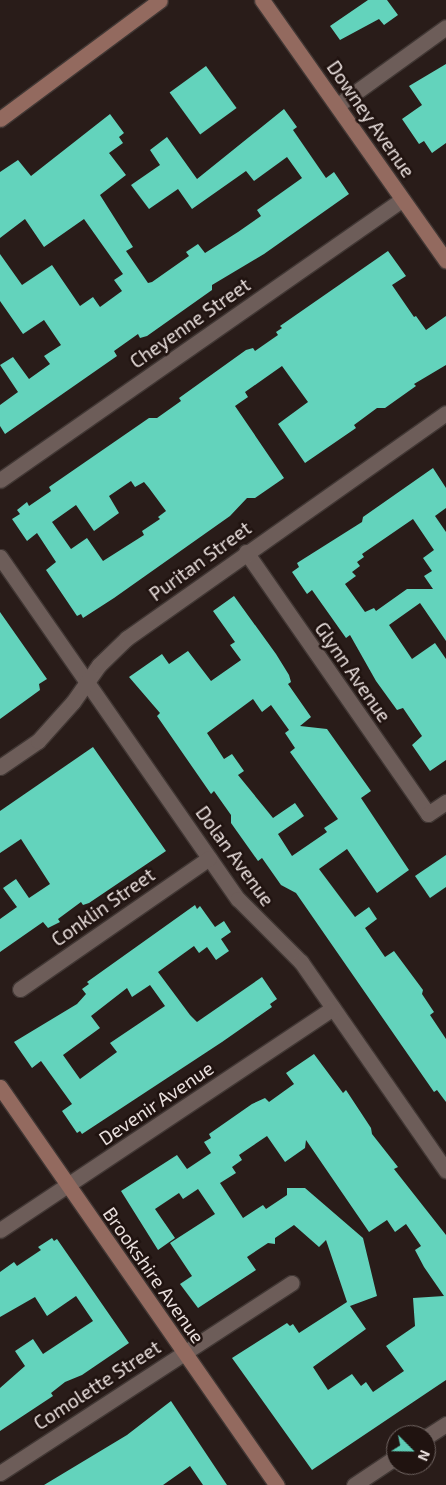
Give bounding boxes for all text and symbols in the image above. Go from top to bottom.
street label: Downey Avenue [322,56,420,182]
street label: Cheyenne Street [126,273,254,373]
street label: Puritan Street [145,516,255,606]
street label: Glynn Avenue [310,617,396,727]
street label: Dolan Avenue [191,801,279,911]
street label: Conklin Street [47,863,159,951]
street label: Devenir Avenue [94,1056,218,1150]
street label: Brookshire Avenue [98,1202,210,1348]
street label: Comolette Street [29,1336,165,1434]
north arrow [386,1425,436,1475]
text: N [415,1448,434,1464]

